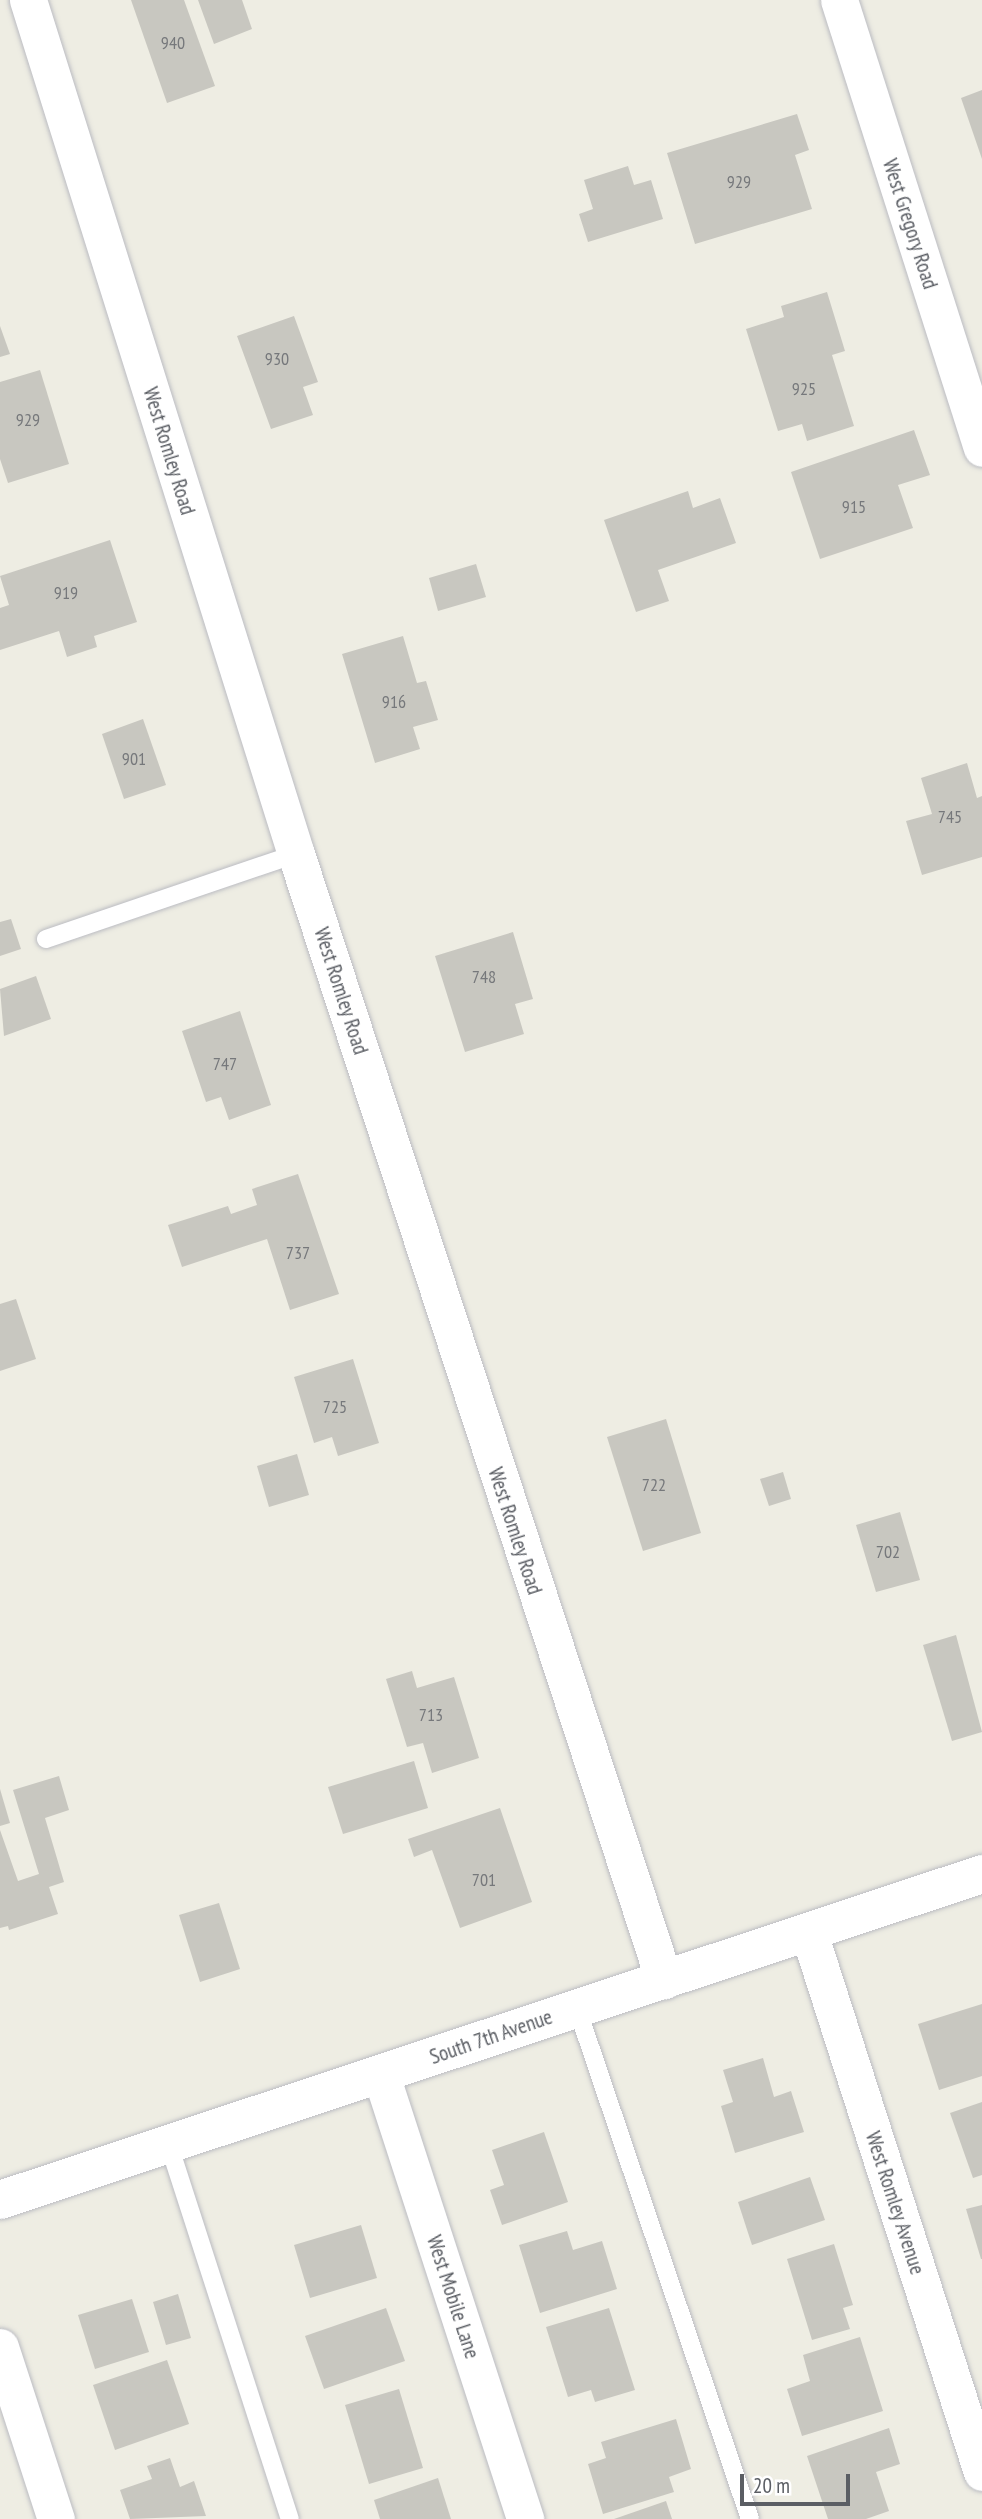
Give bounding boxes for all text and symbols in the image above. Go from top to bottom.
house number: 940 [161,32,185,54]
street label: West Gregory Road [877,155,943,293]
house number: 929 [727,171,751,193]
house number: 930 [265,348,289,370]
house number: 925 [792,378,816,400]
street label: West Romley Road [138,384,200,518]
house number: 929 [16,409,40,431]
house number: 915 [842,496,866,518]
house number: 919 [54,582,78,604]
house number: 916 [382,691,406,713]
house number: 901 [122,748,146,770]
house number: 745 [938,806,962,828]
street label: West Romley Road [309,924,373,1058]
house number: 748 [472,966,496,988]
house number: 747 [213,1053,237,1075]
house number: 737 [286,1242,310,1264]
house number: 725 [323,1396,347,1418]
street label: West Romley Road [483,1464,547,1598]
house number: 722 [642,1474,666,1496]
house number: 702 [876,1541,900,1563]
house number: 713 [419,1704,443,1726]
house number: 701 [472,1869,496,1891]
street label: South 7th Avenue [426,2004,556,2070]
street label: West Romley Avenue [860,2128,930,2278]
street label: West Mobile Lane [421,2232,485,2362]
scale bar [744,2460,854,2504]
text: 20 m [753,2472,790,2499]

